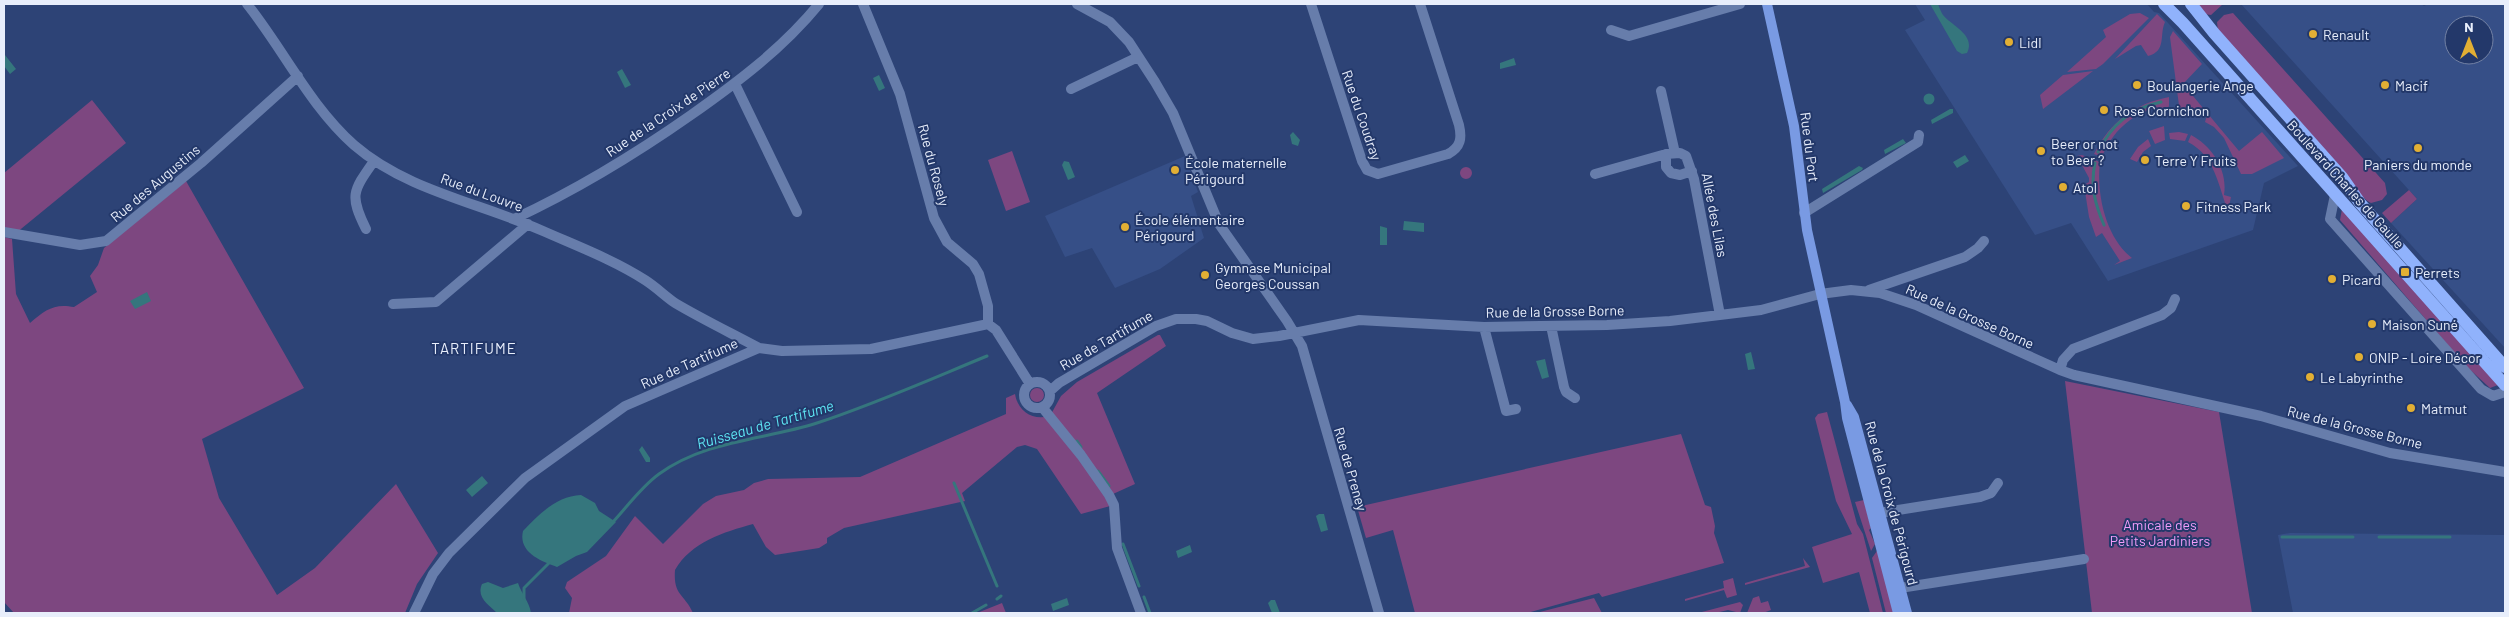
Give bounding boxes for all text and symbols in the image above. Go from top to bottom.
north arrow [2444,15,2494,65]
text: N [2464,18,2474,35]
place label: Renault [2323,26,2370,43]
marker: Renault [2307,28,2319,40]
place label: Lidl [2019,34,2041,51]
marker: Lidl [2003,36,2015,48]
street label: Rue de la Croix de Pierre [603,64,733,160]
street label: Rue du Coudray [1339,68,1386,163]
place label: Boulangerie Ange [2147,77,2254,94]
place label: Macif [2395,77,2428,94]
marker: Boulangerie Ange [2131,79,2143,91]
marker: Macif [2379,79,2391,91]
place label: Rose Cornichon [2114,102,2209,119]
marker: Rose Cornichon [2098,104,2110,116]
street label: Rue du Port [1797,111,1823,183]
street label: Boulevard Charles de Gaulle [2284,116,2408,252]
street label: Rue du Rosely [915,122,953,208]
place label: Beer or not to Beer ? [2051,135,2118,168]
street label: Rue des Augustins [107,140,203,225]
marker: Paniers du monde [2412,142,2424,154]
marker: Beer or not to Beer ? [2035,145,2047,157]
place label: Terre Y Fruits [2155,152,2237,169]
place label: École maternelle Périgourd [1185,154,1287,187]
marker: Terre Y Fruits [2139,154,2151,166]
place label: Paniers du monde [2364,156,2472,173]
marker: École maternelle Périgourd [1169,164,1181,176]
street label: Rue du Louvre [438,169,526,215]
street label: Allée des Lilas [1698,171,1732,259]
place label: Atol [2073,179,2097,196]
marker: Atol [2057,181,2069,193]
place label: Fitness Park [2196,198,2271,215]
marker: Fitness Park [2180,200,2192,212]
place label: École élémentaire Périgourd [1135,211,1245,244]
marker: École élémentaire Périgourd [1119,221,1131,233]
place label: Gymnase Municipal Georges Coussan [1215,259,1331,292]
place label: Perrets [2415,264,2460,281]
marker: Perrets [2399,266,2411,278]
marker: Gymnase Municipal Georges Coussan [1199,269,1211,281]
place label: Picard [2342,271,2381,288]
marker: Picard [2326,273,2338,285]
street label: Rue de la Grosse Borne [1903,280,2037,352]
street label: Rue de la Grosse Borne [1486,301,1624,321]
street label: Rue de Tartifume [1056,307,1156,373]
place label: Maison Suné [2382,316,2458,333]
marker: Maison Suné [2366,318,2378,330]
street label: Rue de Tartifume [638,334,740,392]
district label: TARTIFUME [431,339,517,357]
place label: ONIP - Loire Décor [2369,349,2481,366]
marker: ONIP - Loire Décor [2353,351,2365,363]
place label: Le Labyrinthe [2320,369,2404,386]
marker: Le Labyrinthe [2304,371,2316,383]
water label: Ruisseau de Tartifume [694,396,836,452]
place label: Matmut [2421,400,2467,417]
street label: Rue de la Grosse Borne [2286,402,2424,452]
marker: Matmut [2405,402,2417,414]
street label: Rue de la Croix de Périgourd [1862,419,1922,587]
street label: Rue de Preney [1331,425,1371,513]
park label: Amicale des Petits Jardiniers [2110,516,2211,549]

